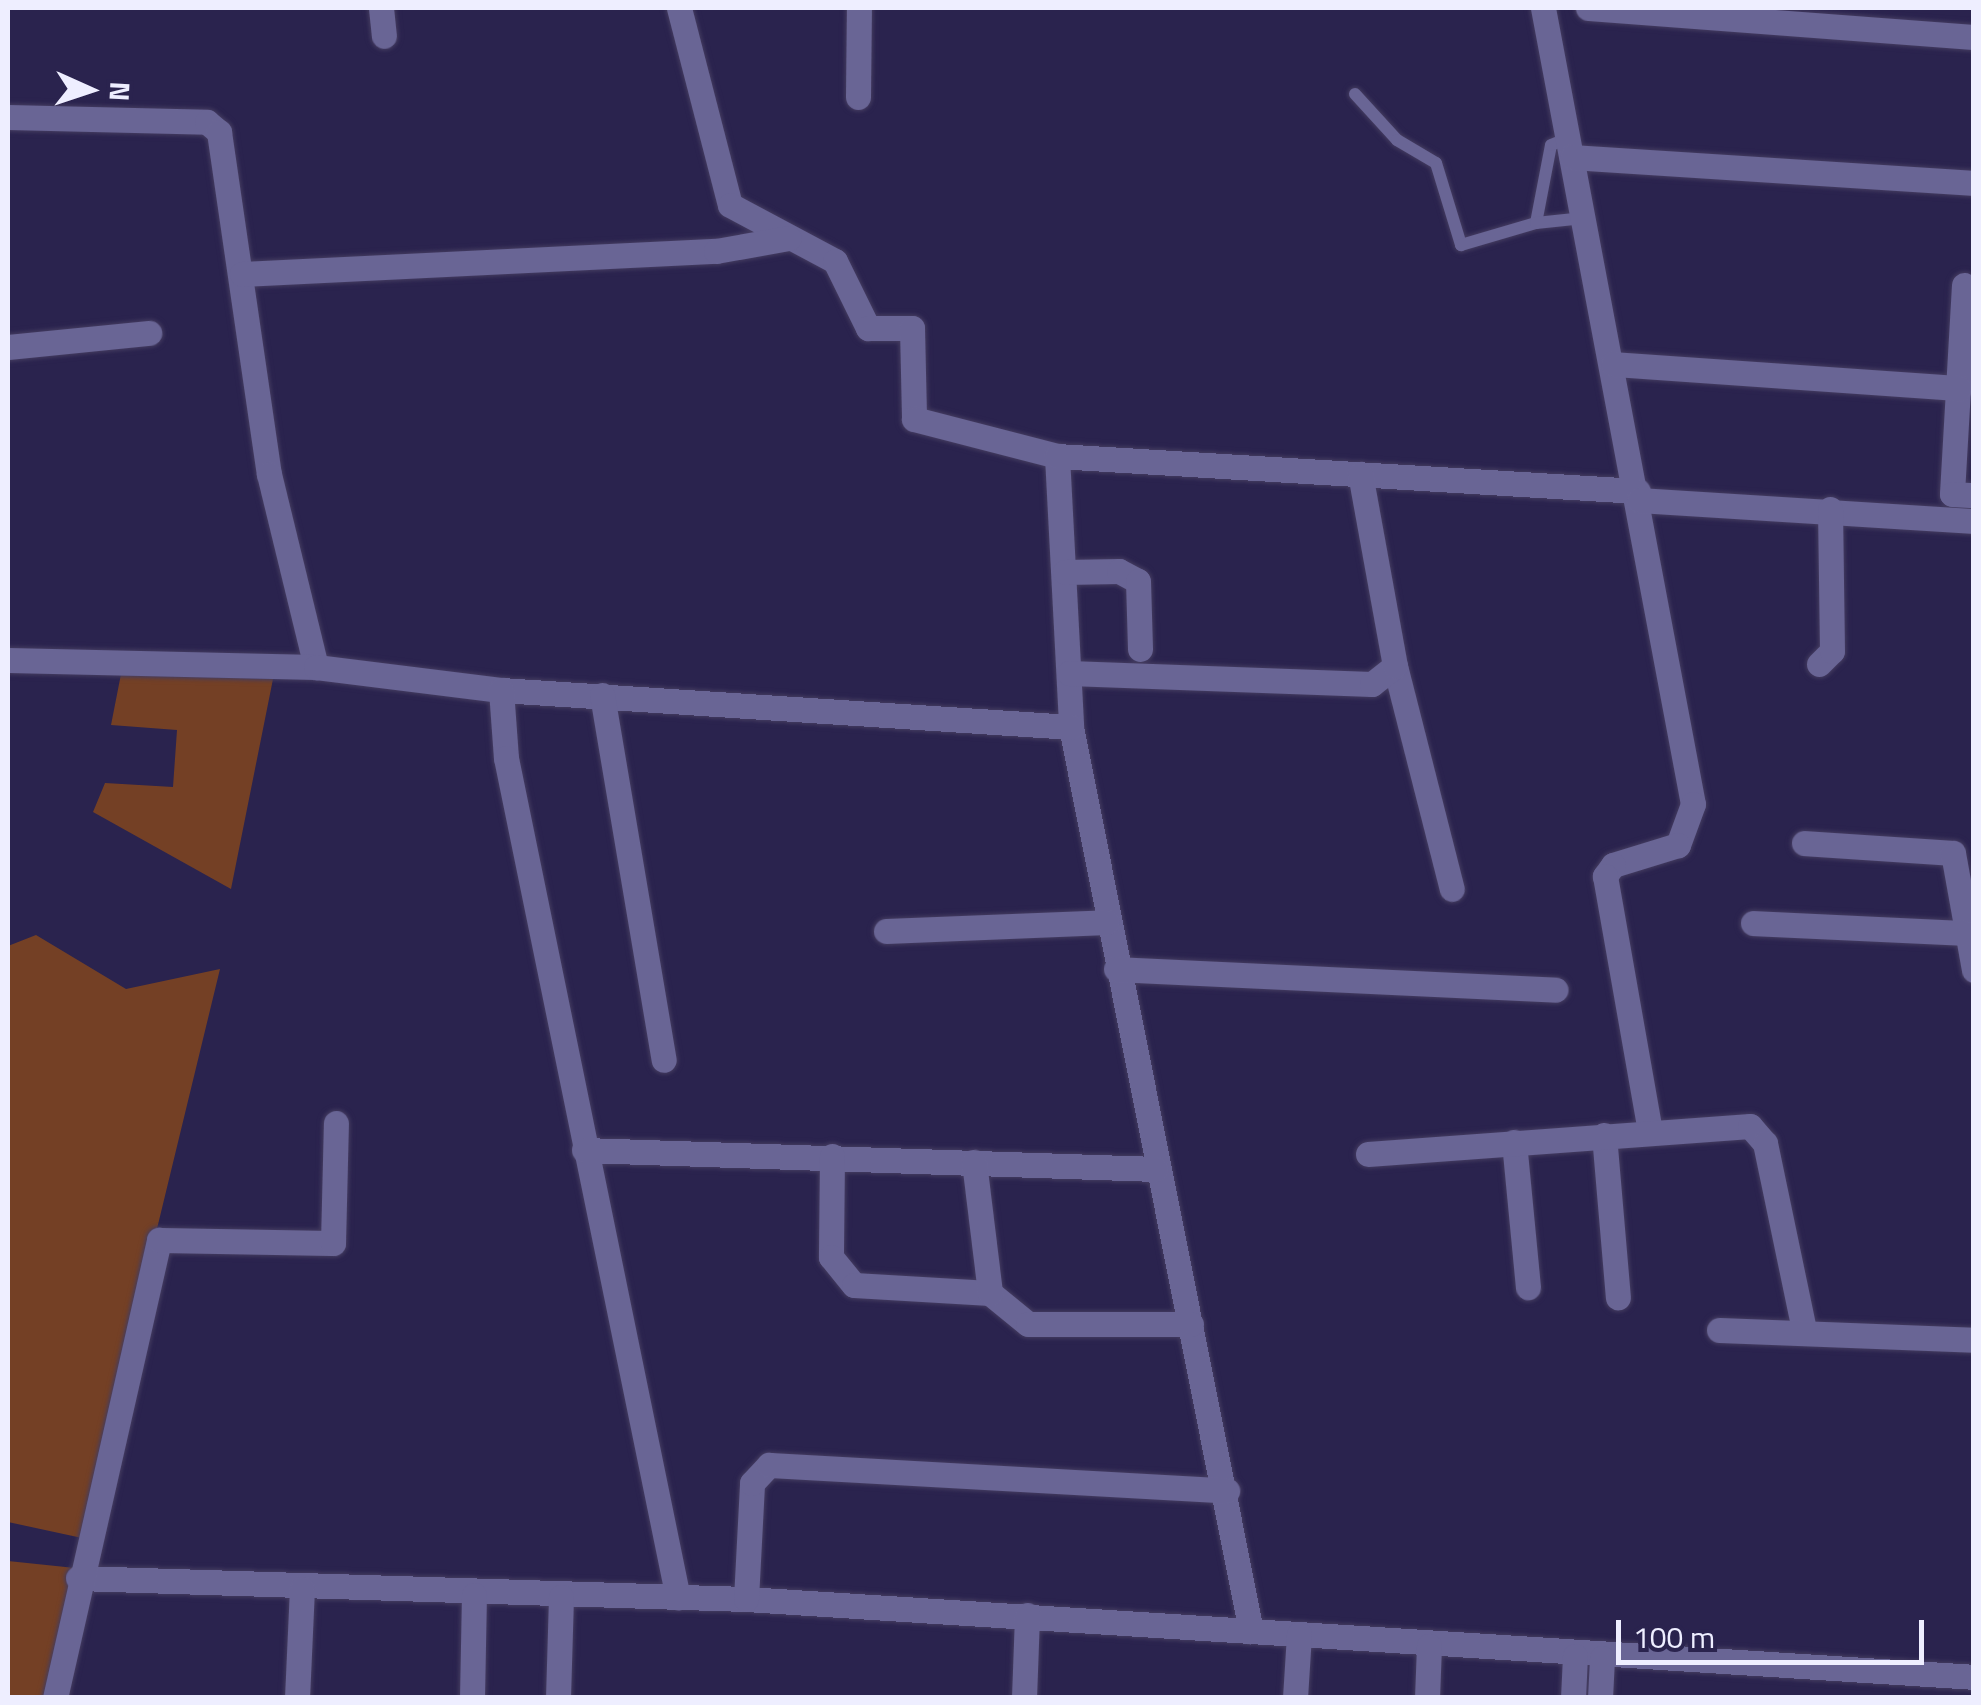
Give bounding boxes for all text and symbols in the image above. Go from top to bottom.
north arrow [40,40,140,140]
text: N [98,81,142,102]
scale bar [1621,1600,1928,1662]
text: 100 m [1633,1614,1715,1660]

